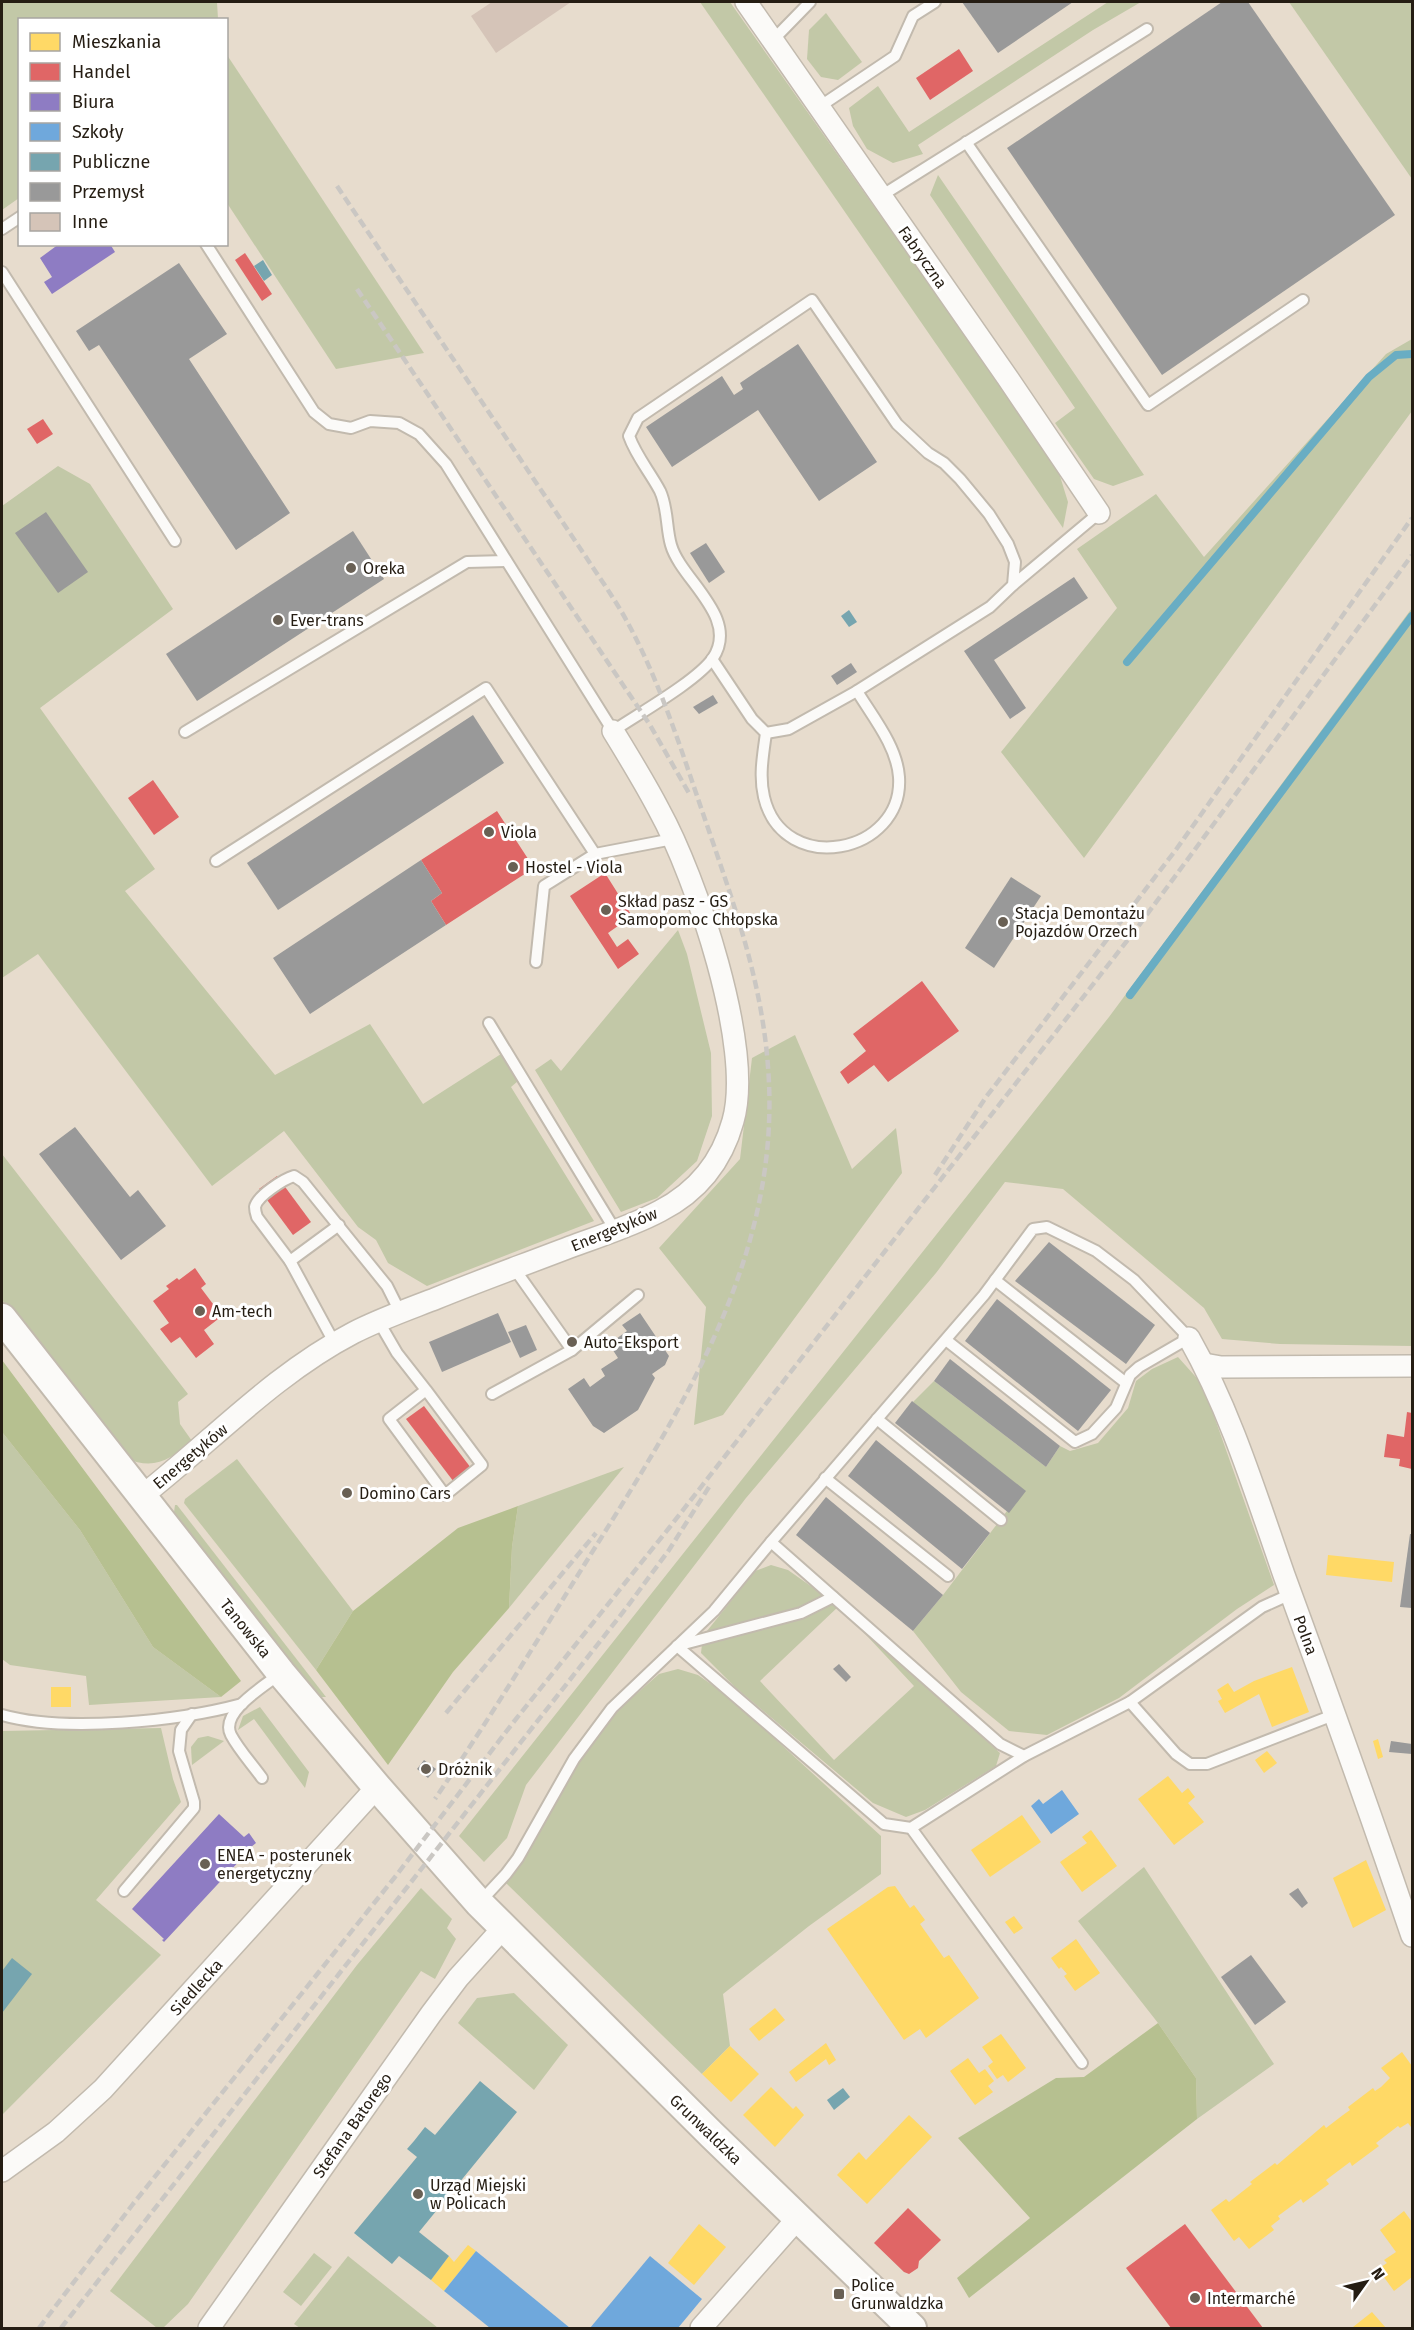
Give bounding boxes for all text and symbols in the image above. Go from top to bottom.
legend [18,18,228,246]
text: Mieszkania [72,31,161,53]
text: Handel [72,61,130,83]
text: Biura [72,91,115,113]
text: Szkoły [72,121,124,143]
text: Publiczne [72,151,150,173]
text: Przemysł [72,181,145,203]
text: Inne [72,211,108,233]
street label: Fabryczna [894,222,951,292]
place label: Oreka [363,559,405,578]
marker: Oreka [344,561,358,575]
place label: Ever-trans [290,611,364,630]
marker: Ever-trans [271,613,285,627]
place label: Viola [501,823,537,842]
marker: Viola [482,825,496,839]
place label: Hostel - Viola [525,858,623,877]
marker: Hostel - Viola [506,860,520,874]
place label: Skład pasz - GS Samopomoc Chłopska [618,892,778,929]
marker: Skład pasz - GS Samopomoc Chłopska [599,903,613,917]
place label: Stacja Demontażu Pojazdów Orzech [1015,904,1145,941]
marker: Stacja Demontażu Pojazdów Orzech [996,915,1010,929]
street label: Energetyków [568,1203,661,1255]
place label: Am-tech [212,1302,273,1321]
marker: Am-tech [193,1304,207,1318]
place label: Auto-Eksport [584,1333,679,1352]
marker: Auto-Eksport [565,1335,579,1349]
street label: Energetyków [149,1419,232,1493]
place label: Domino Cars [359,1484,451,1503]
marker: Domino Cars [340,1486,354,1500]
street label: Tanowska [216,1595,275,1662]
street label: Polna [1290,1613,1321,1658]
place label: Dróżnik [438,1760,493,1779]
marker: Dróżnik [419,1762,433,1776]
place label: ENEA - posterunek energetyczny [217,1846,352,1883]
marker: ENEA - posterunek energetyczny [198,1857,212,1871]
street label: Siedlecka [166,1955,227,2019]
street label: Stefana Batorego [309,2069,396,2182]
street label: Grunwaldzka [666,2090,746,2168]
place label: Urząd Miejski w Policach [430,2176,526,2213]
marker: Urząd Miejski w Policach [411,2187,425,2201]
north arrow [1336,2252,1396,2312]
text: N [1367,2264,1389,2284]
place label: Police Grunwaldzka [851,2276,944,2313]
marker: Police Grunwaldzka [832,2287,846,2301]
place label: Intermarché [1207,2289,1295,2308]
marker: Intermarché [1188,2291,1202,2305]

